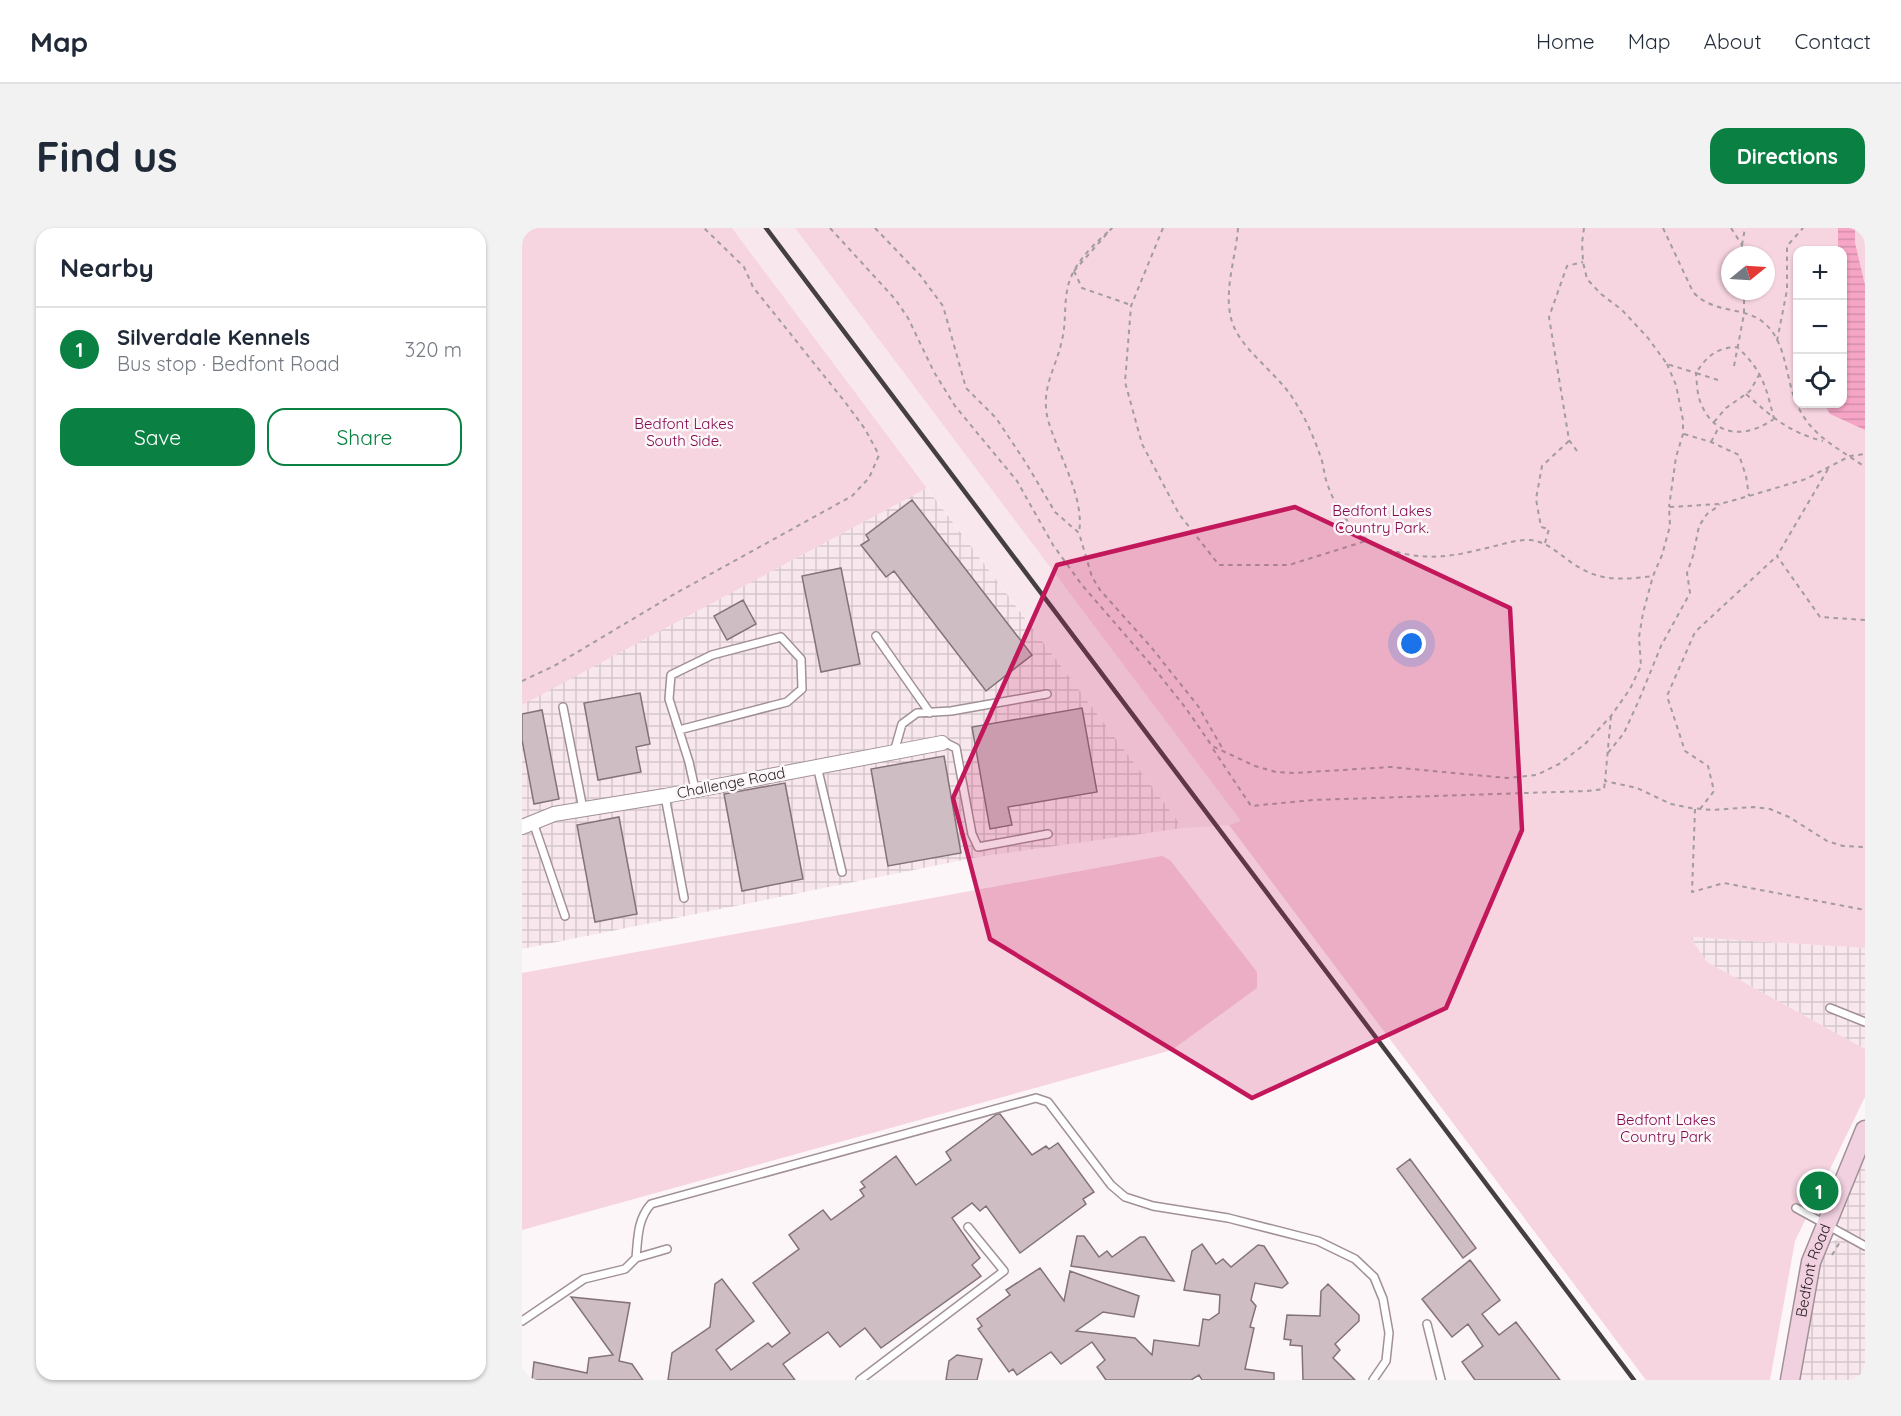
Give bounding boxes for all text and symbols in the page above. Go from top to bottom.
text: Map [30,24,88,59]
text: Home [1536,28,1595,54]
text: Map [1628,28,1671,54]
text: About [1704,28,1762,54]
text: Contact [1795,28,1871,54]
button: Directions [1710,128,1865,184]
text: Find us [36,130,178,183]
north arrow [1721,246,1775,300]
map controls [1793,246,1847,408]
button: + [1793,246,1847,300]
text: Nearby [60,251,154,284]
button: − [1793,300,1847,354]
text: Silverdale Kennels [117,323,310,351]
text: 1 [76,337,83,362]
text: 320 m [405,337,462,362]
text: Bus stop · Bedfont Road [117,351,340,376]
button: locate [1793,354,1847,408]
button: Save [60,408,255,466]
button: Share [267,408,462,466]
park label: Bedfont Lakes South Side. [634,414,734,450]
park label: Bedfont Lakes Country Park. [1332,501,1432,537]
your location [1397,629,1426,658]
street label: Challenge Road [675,763,787,802]
park label: Bedfont Lakes Country Park [1616,1110,1716,1146]
pin: 1 [1800,1168,1838,1214]
street label: Bedfont Road [1791,1221,1835,1319]

